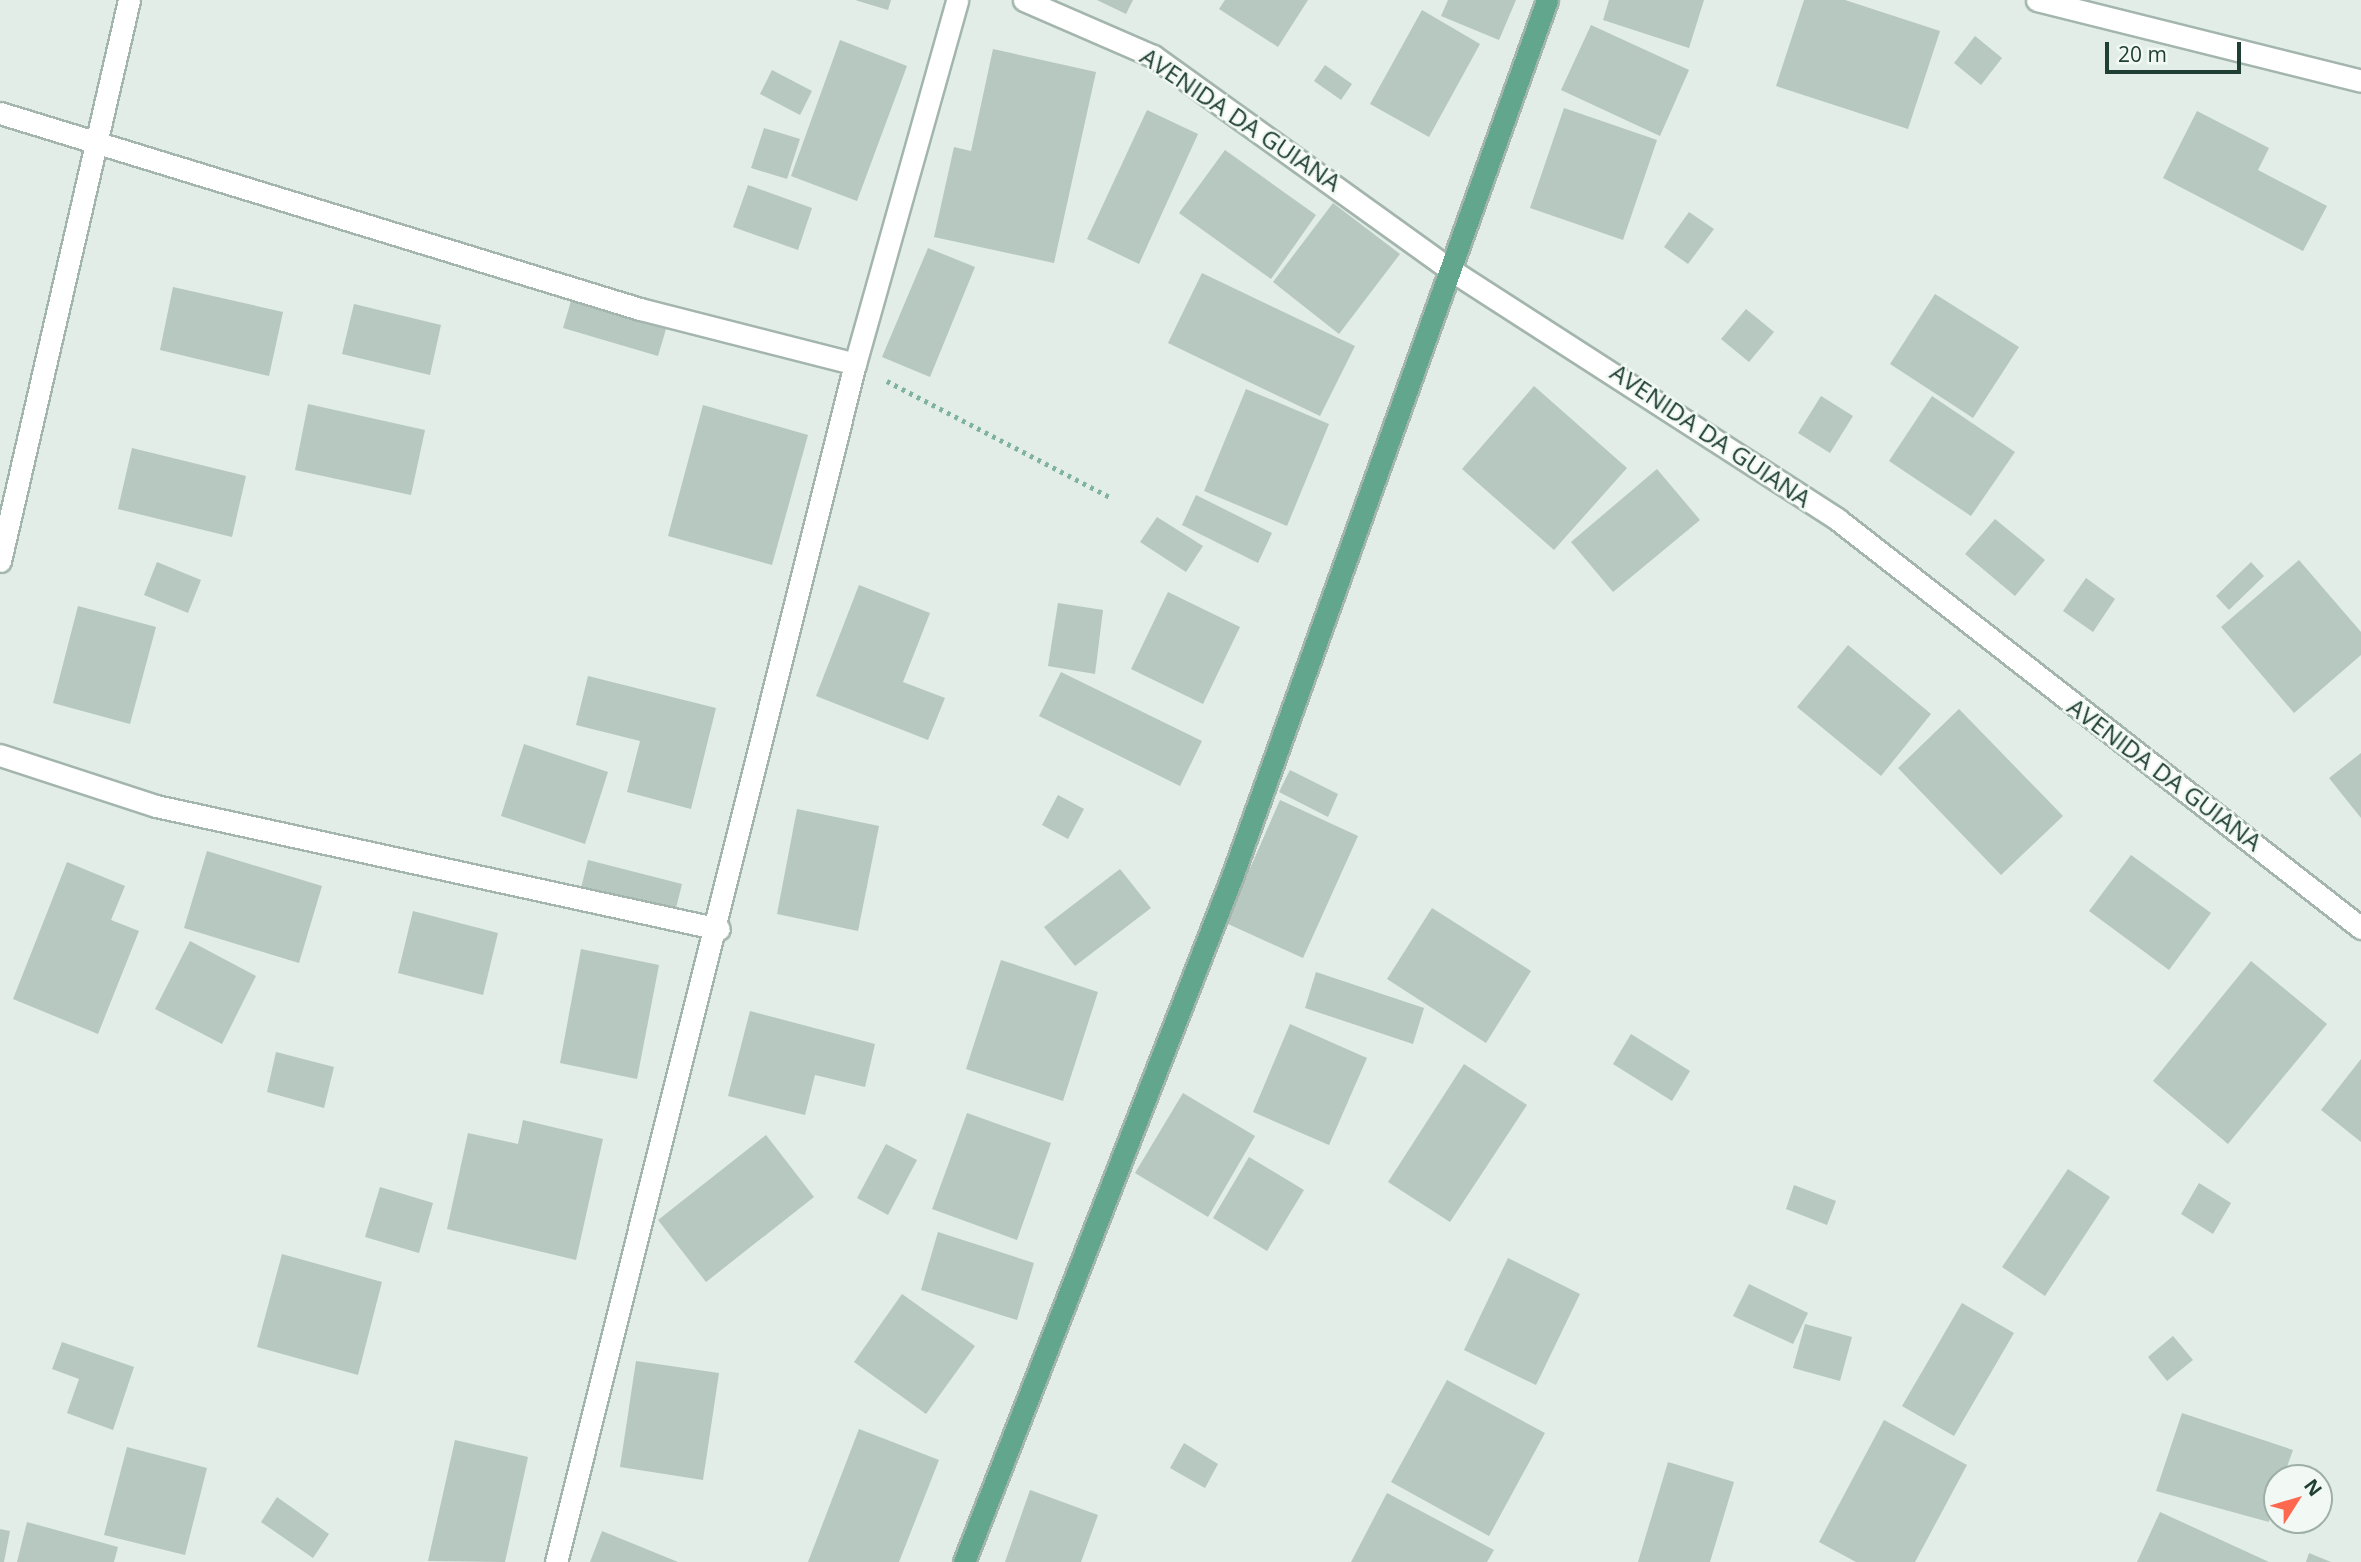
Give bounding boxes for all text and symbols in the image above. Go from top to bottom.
scale bar [2109,28,2246,72]
text: 20 m [2118,40,2167,68]
street label: AVENIDA DA GUIANA [1135,41,1347,197]
street label: AVENIDA DA GUIANA [1605,357,1817,513]
street label: AVENIDA DA GUIANA [2062,692,2268,856]
north arrow [2263,1464,2333,1534]
text: N [2298,1474,2328,1502]

